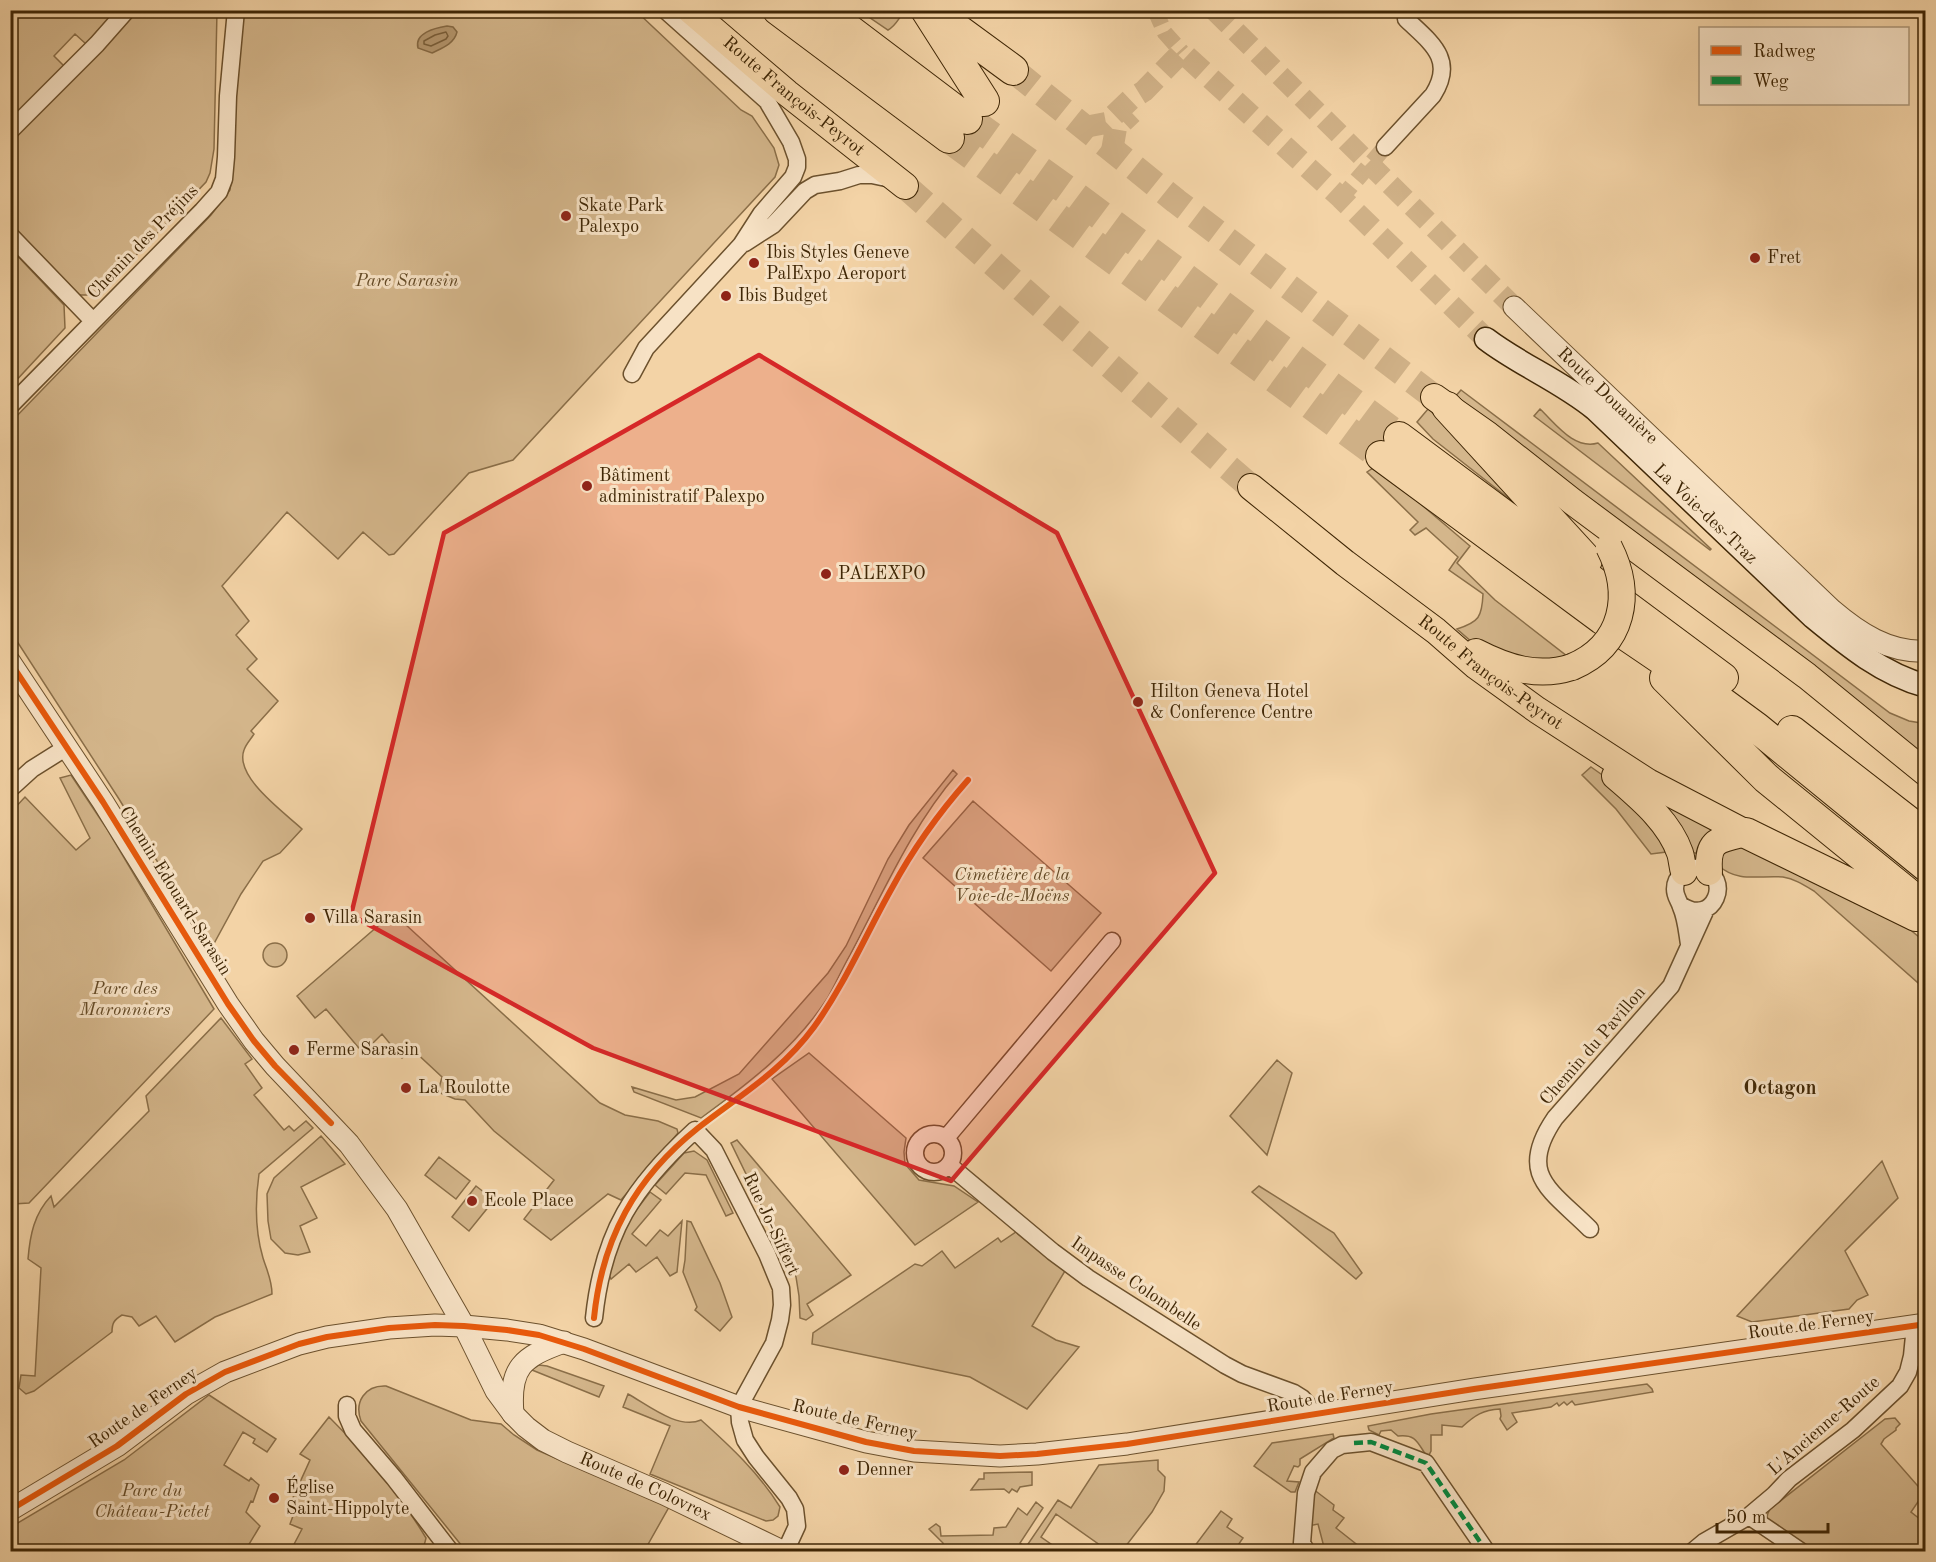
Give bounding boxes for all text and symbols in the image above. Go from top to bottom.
legend [1699,27,1909,105]
street label: Route François-Peyrot [719,33,868,159]
text: Radweg [1753,43,1816,61]
text: Weg [1753,73,1789,91]
street label: Chemin des Préjins [84,181,202,302]
place label: Skate Park Palexpo [578,197,664,236]
marker: Skate Park Palexpo [559,209,573,223]
place label: Ibis Styles Geneve PalExpo Aeroport [766,244,909,283]
place label: Fret [1767,249,1801,267]
marker: Fret [1748,251,1762,265]
marker: Ibis Styles Geneve PalExpo Aeroport [747,256,761,270]
park label: Parc Sarasin [354,272,459,290]
place label: Ibis Budget [738,287,828,305]
marker: Ibis Budget [719,289,733,303]
street label: Route Douanière [1554,344,1661,448]
street label: La Voie-des-Traz [1650,461,1761,568]
place label: Bâtiment administratif Palexpo [599,467,765,506]
marker: Bâtiment administratif Palexpo [580,479,594,493]
place label: PALEXPO [838,565,926,583]
marker: PALEXPO [819,567,833,581]
street label: Route François-Peyrot [1415,612,1566,733]
place label: Hilton Geneva Hotel & Conference Centre [1150,683,1313,722]
marker: Hilton Geneva Hotel & Conference Centre [1131,695,1145,709]
street label: Chemin Edouard-Sarasin [116,803,235,979]
park label: Cimetière de la Voie-de-Moëns [954,866,1070,905]
place label: Villa Sarasin [322,909,423,927]
marker: Villa Sarasin [303,911,317,925]
park label: Parc des Maronniers [78,980,171,1019]
street label: Chemin du Pavillon [1537,983,1649,1109]
place label: Ferme Sarasin [306,1041,419,1059]
marker: Ferme Sarasin [287,1043,301,1057]
place label: La Roulotte [418,1079,510,1097]
district label: Octagon [1743,1079,1817,1099]
marker: La Roulotte [399,1081,413,1095]
street label: Rue Jo-Siffert [739,1170,803,1278]
place label: Ecole Place [484,1192,574,1210]
marker: Ecole Place [465,1194,479,1208]
street label: Impasse Colombelle [1068,1234,1204,1334]
street label: Route de Ferney [1746,1307,1876,1343]
street label: Route de Ferney [85,1364,201,1452]
street label: L'Ancienne-Route [1765,1373,1883,1479]
street label: Route de Ferney [1265,1378,1395,1416]
street label: Route de Ferney [791,1397,920,1443]
street label: Route de Colovrex [577,1449,714,1524]
place label: Denner [856,1461,914,1479]
marker: Denner [837,1463,851,1477]
place label: Église Saint-Hippolyte [286,1475,409,1518]
park label: Parc du Château-Pictet [95,1482,210,1521]
marker: Église Saint-Hippolyte [267,1491,281,1505]
scale bar [1717,1496,1828,1534]
text: 50 m [1726,1509,1766,1527]

